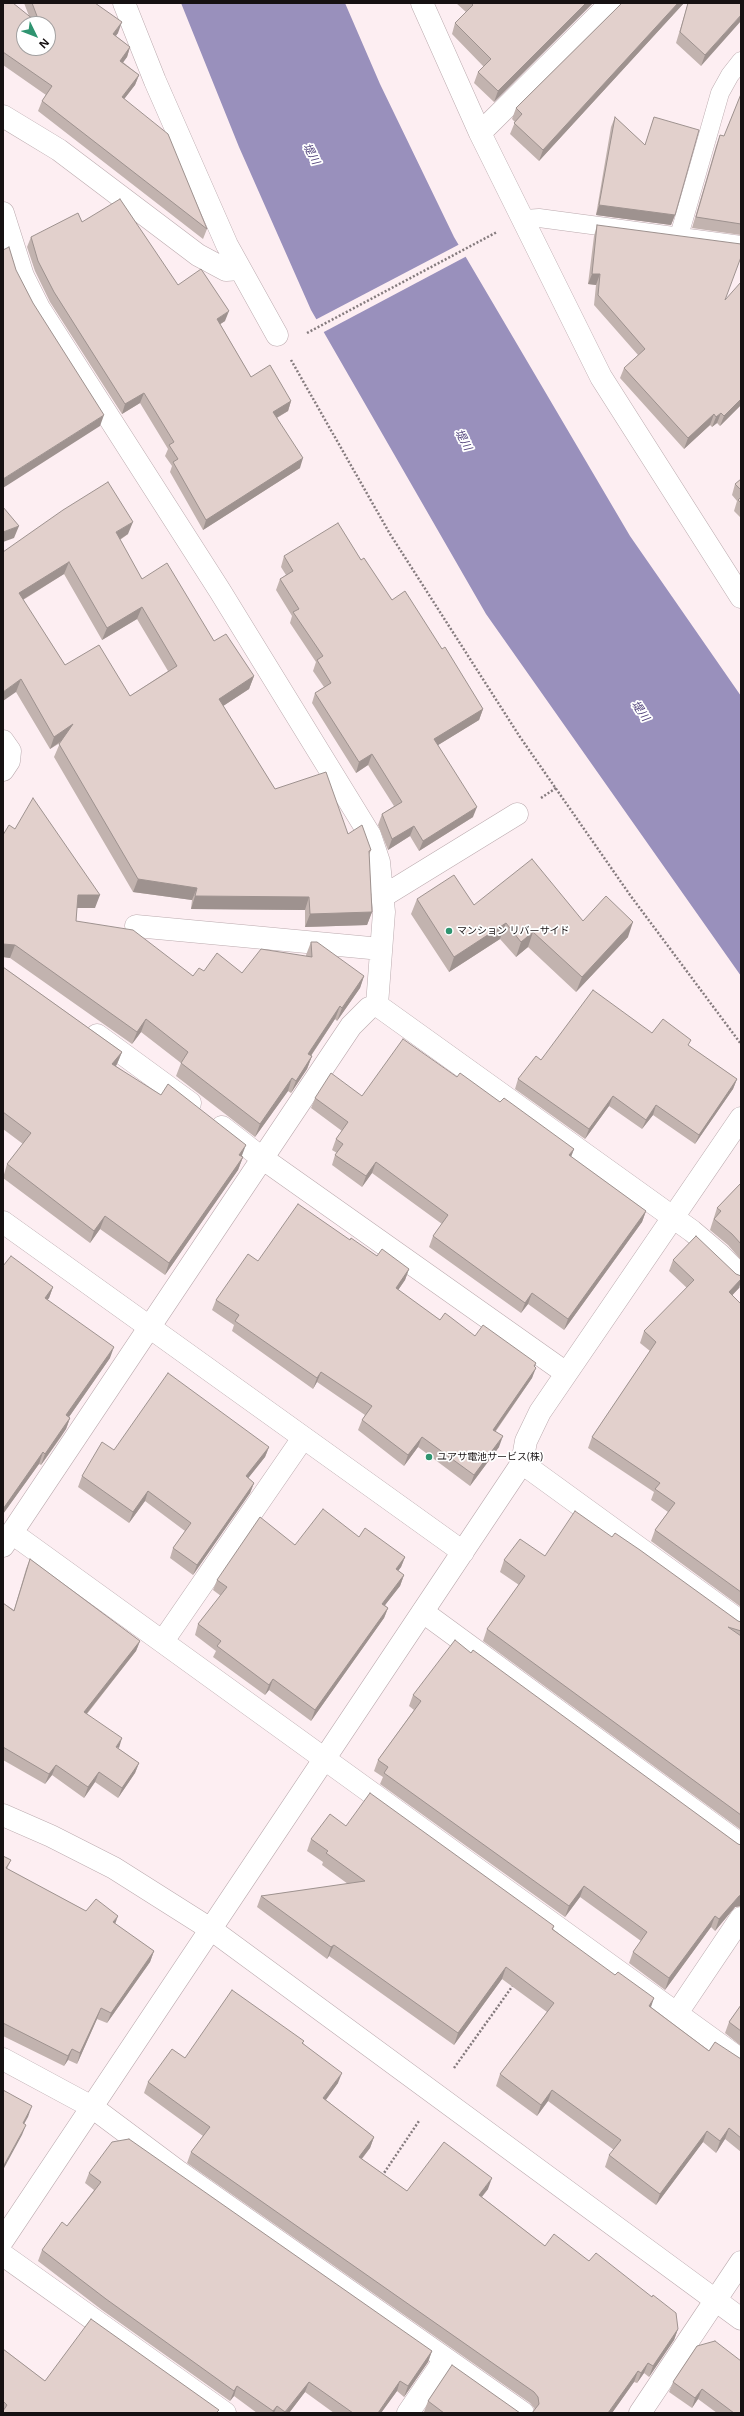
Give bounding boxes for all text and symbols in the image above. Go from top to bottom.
north arrow [16,16,56,56]
text: N [36,35,53,52]
water label: 堤川 [300,141,322,167]
water label: 堤川 [452,427,474,453]
water label: 堤川 [628,698,652,724]
place label: マンション リバーサイド [457,925,570,937]
marker: マンション リバーサイド [444,926,454,936]
place label: ユアサ電池サービス(株) [437,1451,543,1463]
marker: ユアサ電池サービス(株) [424,1452,434,1462]

